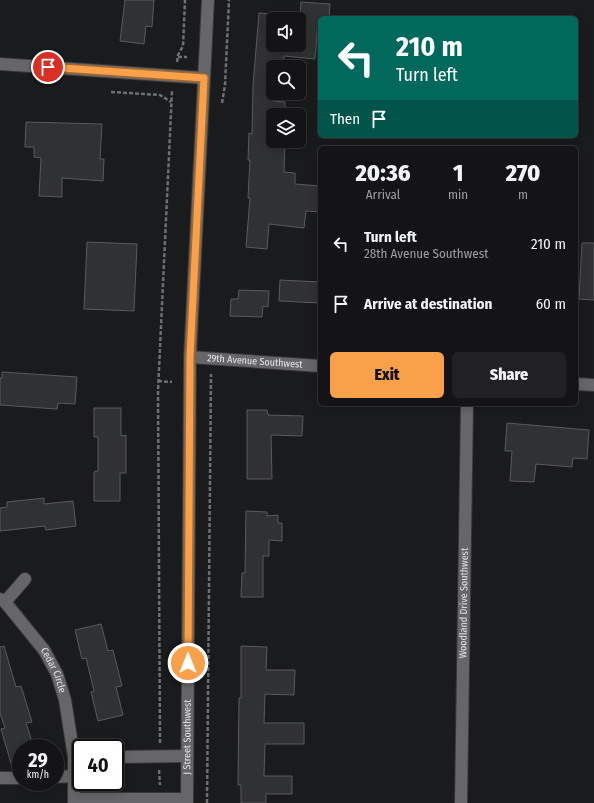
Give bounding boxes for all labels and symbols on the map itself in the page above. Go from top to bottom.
pin [31,50,65,84]
street label: 29th Avenue Southwest [207,352,304,371]
street label: Woodland Drive Southwest [457,547,471,658]
position arrow [167,642,209,684]
street label: Cedar Circle [38,645,68,694]
street label: J Street Southwest [181,699,194,775]
speed limit sign: 40 [72,739,124,791]

